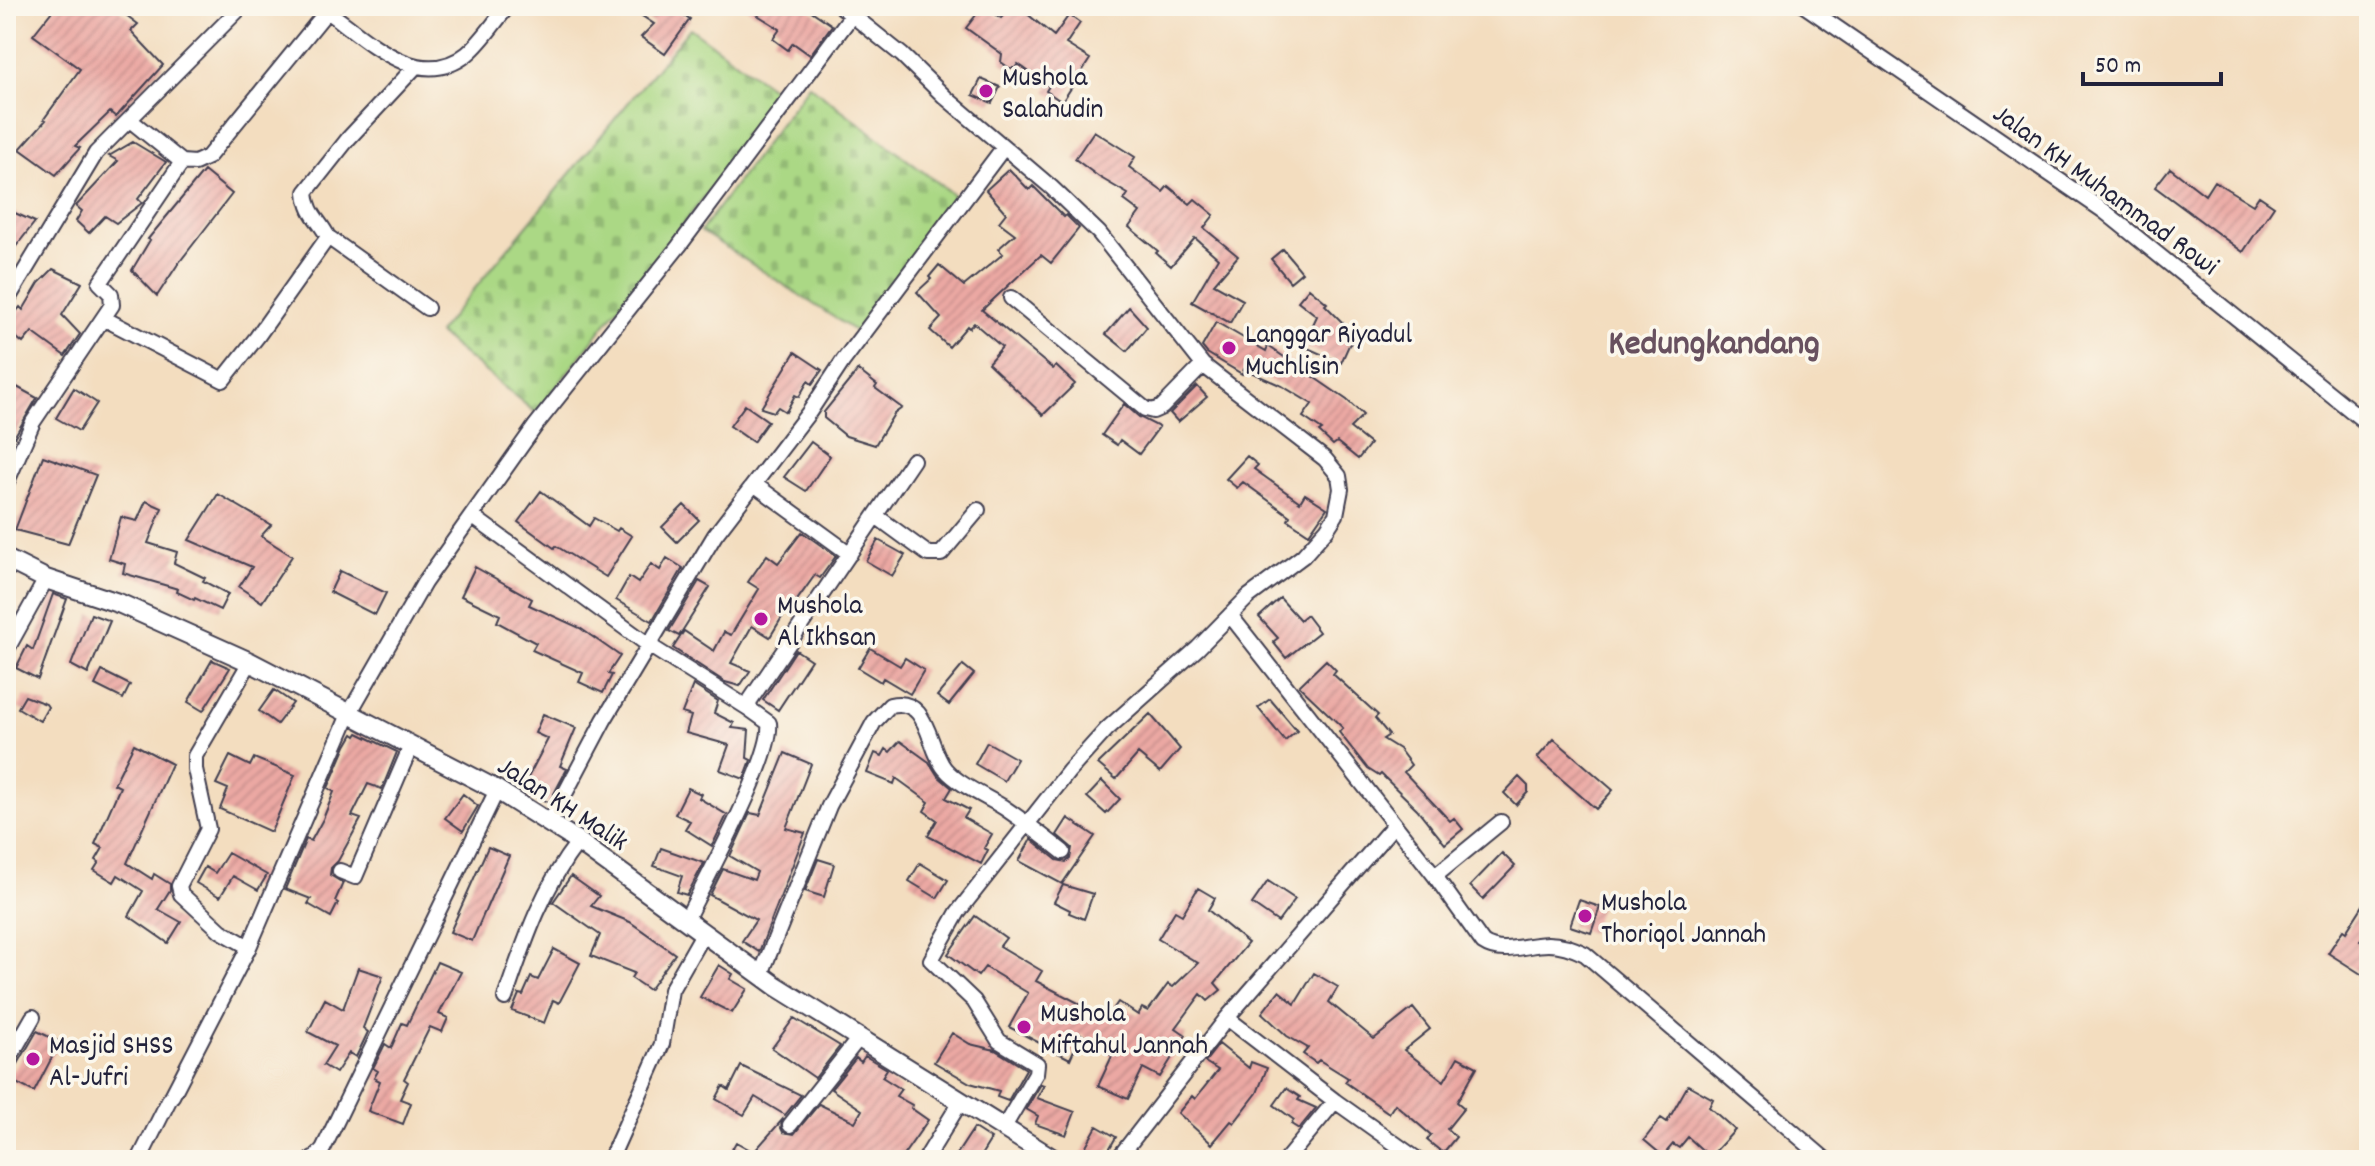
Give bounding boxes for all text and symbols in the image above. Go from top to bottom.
scale bar [2083,36,2221,86]
text: 50 m [2095,50,2141,84]
place label: Mushola Salahudin [1002,60,1103,132]
marker: Mushola Salahudin [977,82,995,100]
street label: Jalan KH Muhammad Rowi [1983,96,2225,288]
place label: Langgar Riyadul Muchlisin [1245,317,1412,389]
district label: Kedungkandang [1608,320,1820,372]
marker: Langgar Riyadul Muchlisin [1220,339,1238,357]
place label: Mushola Al Ikhsan [777,588,876,660]
marker: Mushola Al Ikhsan [752,610,770,628]
street label: Jalan KH Malik [488,749,635,864]
place label: Mushola Thoriqol Jannah [1601,885,1766,957]
marker: Mushola Thoriqol Jannah [1576,907,1594,925]
place label: Mushola Miftahul Jannah [1040,996,1208,1068]
marker: Mushola Miftahul Jannah [1015,1018,1033,1036]
place label: Masjid SHSS Al-Jufri [49,1028,174,1100]
marker: Masjid SHSS Al-Jufri [24,1050,42,1068]

